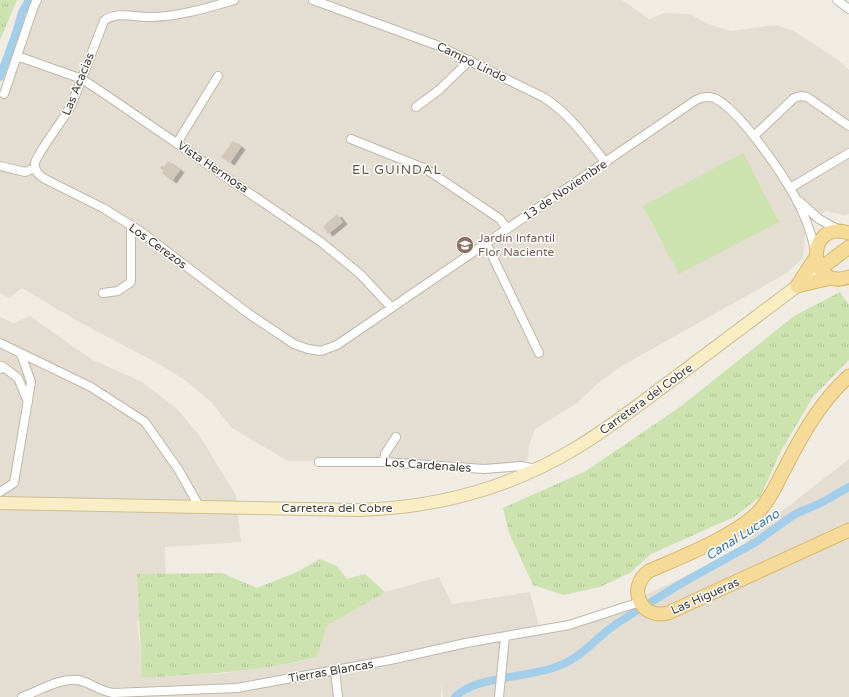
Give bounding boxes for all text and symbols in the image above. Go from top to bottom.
street label: Campo Lindo [435,39,509,85]
street label: Las Acacias [59,50,97,117]
street label: Vista Hermosa [175,138,251,196]
street label: 13 de Noviembre [520,157,610,223]
district label: EL GUINDAL [352,162,442,178]
street label: Los Cerezos [126,220,190,272]
place label: Jardín Infantil Flor Naciente [478,231,555,259]
school or university icon: Jardín Infantil Flor Naciente [455,235,475,255]
street label: Carretera del Cobre [597,360,695,437]
street label: Los Cardenales [384,455,472,475]
street label: Carretera del Cobre [281,501,393,515]
water label: Canal Lucano [703,505,783,564]
street label: Las Higueras [669,575,742,617]
street label: Tierras Blancas [287,657,375,685]

